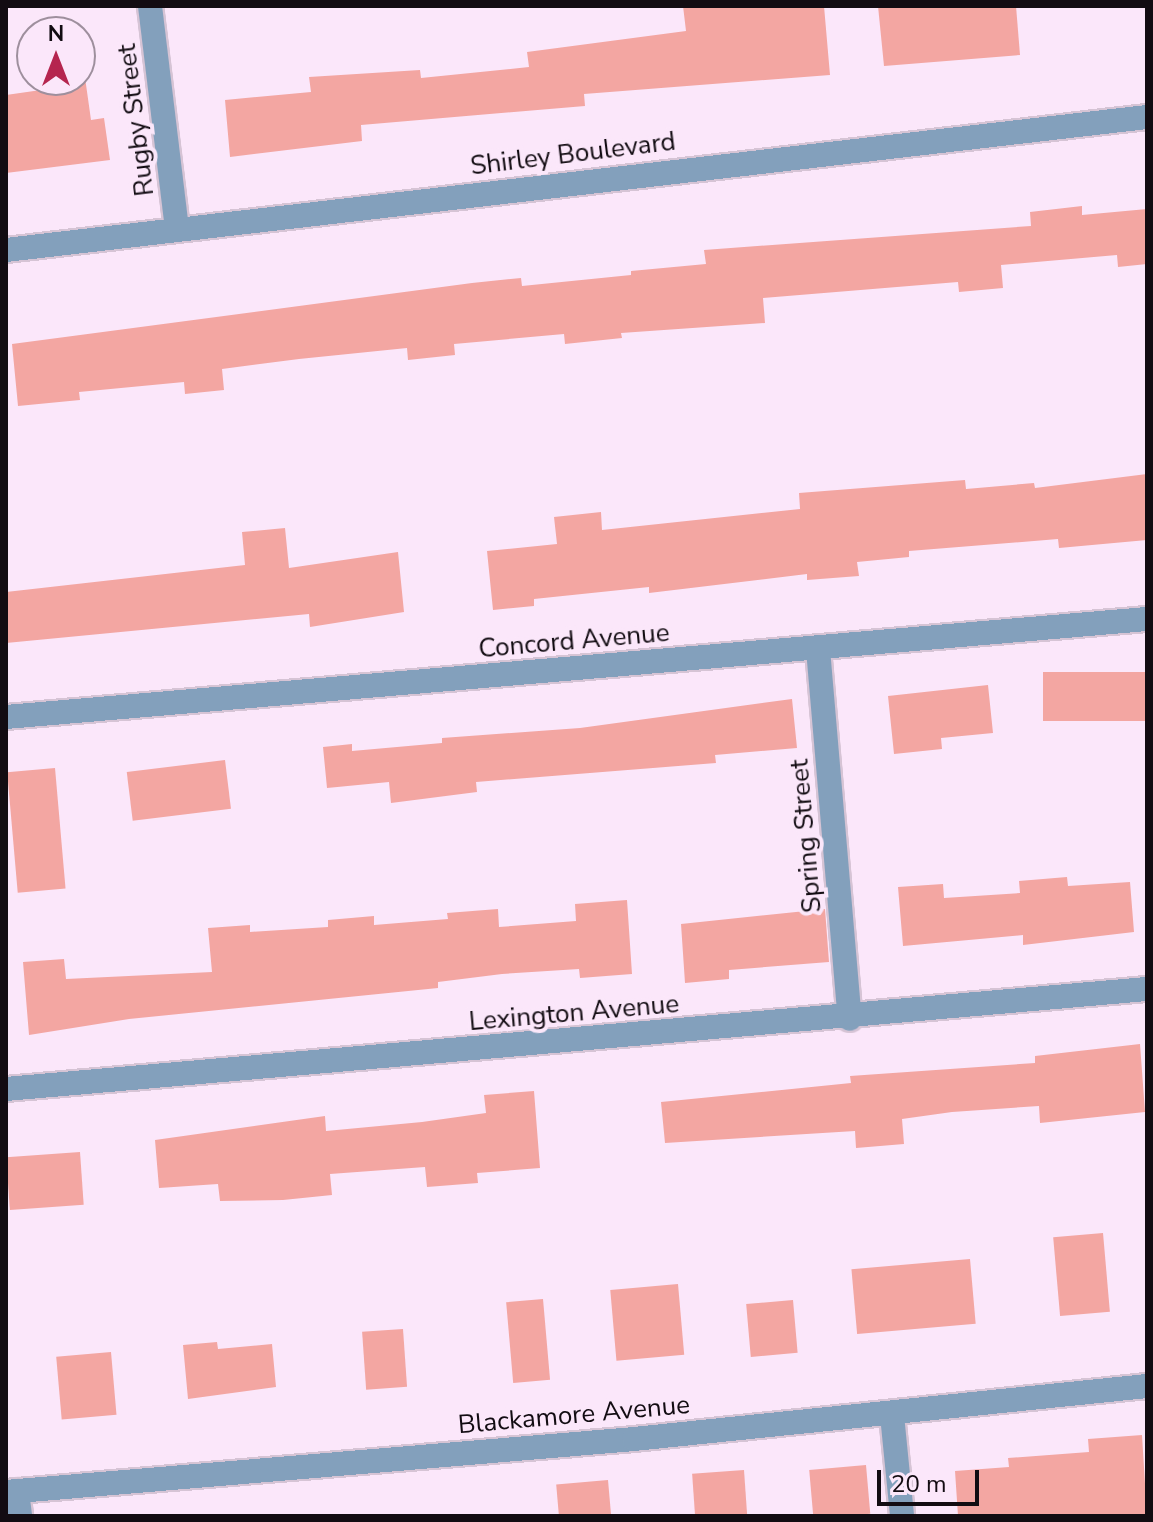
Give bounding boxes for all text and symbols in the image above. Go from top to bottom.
north arrow [16,16,96,96]
text: N [48,19,64,49]
street label: Rugby Street [111,42,161,198]
street label: Shirley Boulevard [469,126,677,182]
street label: Concord Avenue [477,617,671,665]
street label: Spring Street [784,758,828,914]
street label: Lexington Avenue [468,988,680,1038]
street label: Blackamore Avenue [457,1389,691,1441]
scale bar [881,1454,983,1504]
text: 20 m [891,1468,947,1500]

